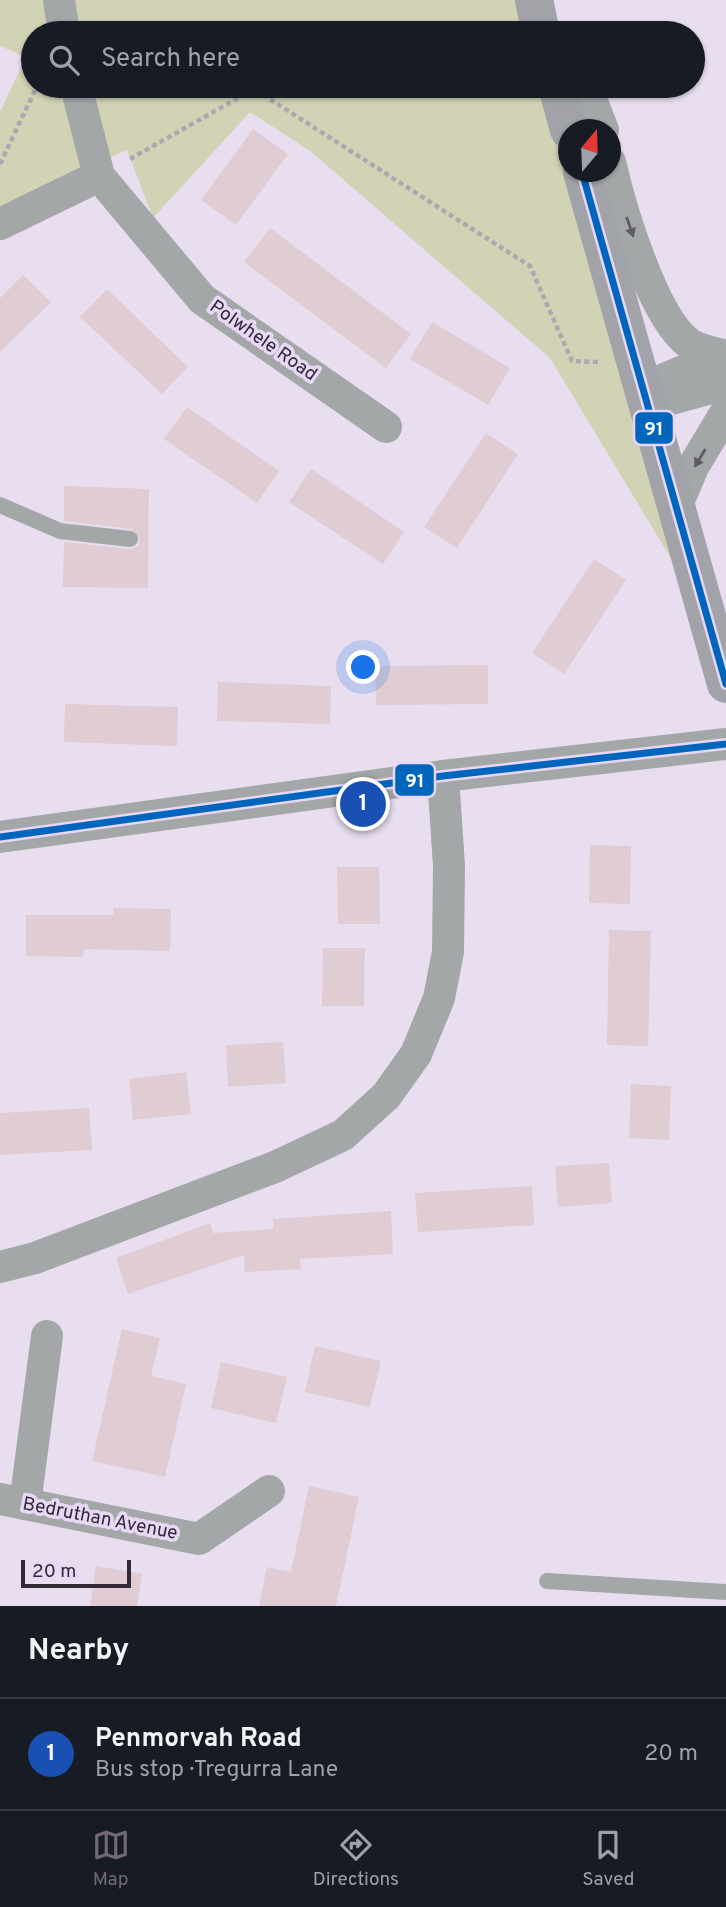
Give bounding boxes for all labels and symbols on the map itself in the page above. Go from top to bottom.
north arrow [558,119,621,182]
one-way arrow [625,217,636,238]
street label: Polwhele Road [204,295,322,387]
line badge: 91 [634,411,674,445]
text: 91 [644,418,664,442]
one-way arrow [693,448,706,467]
your location [346,650,380,684]
line badge: 91 [394,763,435,797]
text: 91 [405,770,425,794]
pin: 1 [340,778,386,830]
street label: Bedruthan Avenue [20,1492,180,1546]
scale bar [21,1557,131,1589]

